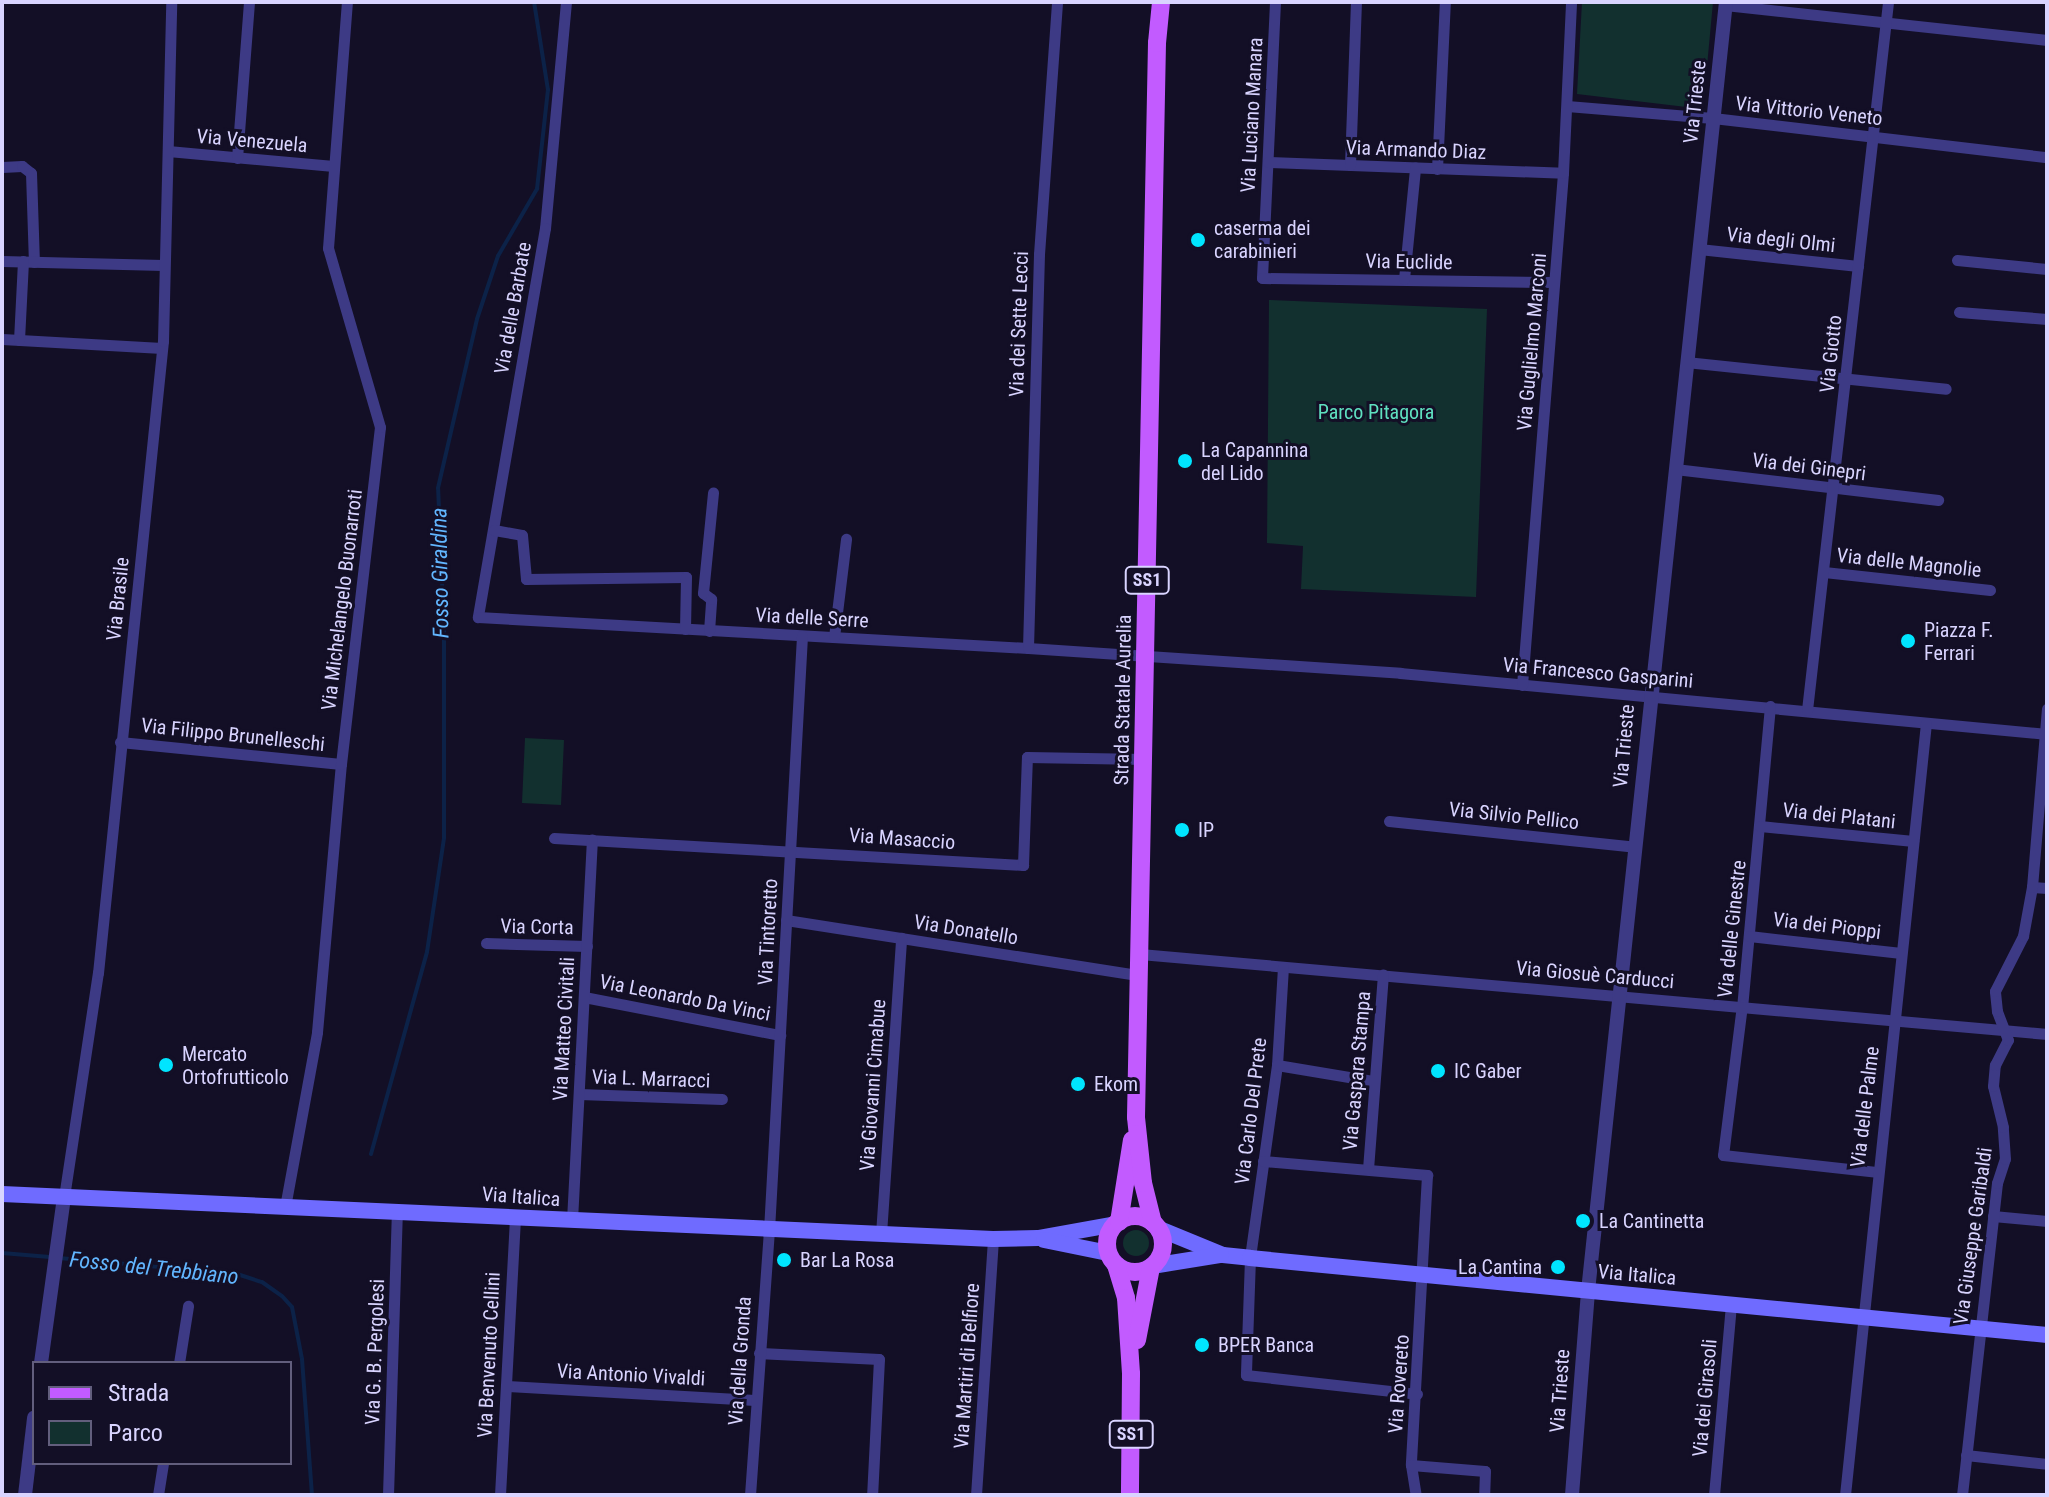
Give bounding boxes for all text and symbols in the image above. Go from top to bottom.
street label: Via Luciano Manara [1236,37,1268,193]
street label: Via Trieste [1679,59,1711,145]
street label: Via Vittorio Veneto [1734,91,1884,131]
street label: Via Venezuela [196,124,308,158]
street label: Via Armando Diaz [1345,136,1487,164]
place label: caserma dei carabinieri [1214,216,1311,263]
street label: Via degli Olmi [1725,222,1837,258]
marker: caserma dei carabinieri [1189,231,1207,249]
street label: Via delle Barbate [490,240,536,376]
street label: Via Euclide [1365,249,1453,275]
street label: Via dei Sette Lecci [1004,251,1034,397]
street label: Via Guglielmo Marconi [1512,252,1552,432]
street label: Via Giotto [1815,314,1847,394]
park label: Parco Pitagora [1318,400,1434,424]
place label: La Capannina del Lido [1201,438,1308,485]
street label: Via dei Ginepri [1751,448,1867,486]
marker: La Capannina del Lido [1176,452,1194,470]
street label: Via Michelangelo Buonarroti [317,488,367,712]
water label: Fosso Giraldina [426,507,454,639]
street label: Via delle Magnolie [1836,543,1982,583]
street label: Via Brasile [102,556,134,642]
road number: SS1 [1123,566,1171,594]
street label: Via delle Serre [755,603,869,633]
street label: Strada Statale Aurelia [1110,614,1136,786]
place label: Piazza F. Ferrari [1924,618,1994,665]
marker: Piazza F. Ferrari [1899,632,1917,650]
street label: Via Francesco Gasparini [1502,653,1694,693]
street label: Via Trieste [1608,703,1640,789]
street label: Via Filippo Brunelleschi [140,713,326,757]
street label: Via Silvio Pellico [1448,797,1580,835]
street label: Via dei Platani [1781,798,1897,834]
place label: IP [1198,818,1214,842]
marker: IP [1173,821,1191,839]
street label: Via Masaccio [848,823,956,855]
street label: Via delle Ginestre [1713,859,1751,999]
street label: Via Tintoretto [753,878,783,986]
street label: Via dei Pioppi [1772,907,1882,945]
street label: Via Donatello [912,910,1020,950]
street label: Via Corta [500,914,574,940]
street label: Via Matteo Civitali [548,956,580,1102]
street label: Via Giosuè Carducci [1515,956,1675,994]
street label: Via Leonardo Da Vinci [598,970,772,1026]
street label: Via Gaspara Stampa [1338,990,1376,1152]
street label: Via Giovanni Cimabue [855,998,891,1172]
street label: Via Carlo Del Prete [1230,1036,1272,1186]
place label: Mercato Ortofrutticolo [182,1042,289,1089]
street label: Via delle Palme [1846,1045,1884,1169]
marker: Mercato Ortofrutticolo [157,1056,175,1074]
place label: IC Gaber [1454,1059,1522,1083]
marker: IC Gaber [1429,1062,1447,1080]
street label: Via L. Marracci [591,1065,711,1093]
place label: Ekom [1094,1072,1138,1096]
marker: Ekom [1069,1075,1087,1093]
street label: Via Giuseppe Garibaldi [1949,1146,1997,1326]
street label: Via Italica [481,1182,561,1212]
place label: La Cantinetta [1599,1209,1704,1233]
marker: La Cantinetta [1574,1212,1592,1230]
water label: Fosso del Trebbiano [68,1246,240,1290]
place label: Bar La Rosa [800,1248,894,1272]
marker: Bar La Rosa [775,1251,793,1269]
place label: La Cantina [1458,1255,1542,1279]
marker: La Cantina [1549,1258,1567,1276]
street label: Via Italica [1597,1260,1677,1290]
street label: Via Benvenuto Cellini [473,1271,505,1439]
street label: Via G. B. Pergolesi [360,1279,390,1425]
street label: Via Martiri di Belfiore [949,1282,985,1450]
street label: Via della Gronda [724,1296,756,1426]
place label: BPER Banca [1218,1333,1314,1357]
street label: Via Rovereto [1384,1334,1414,1434]
marker: BPER Banca [1193,1336,1211,1354]
street label: Via dei Girasoli [1688,1338,1722,1458]
street label: Via Trieste [1545,1348,1575,1434]
street label: Via Antonio Vivaldi [556,1359,706,1391]
legend [32,1361,292,1465]
text: Strada [108,1379,169,1407]
text: Parco [108,1419,163,1447]
road number: SS1 [1107,1420,1155,1448]

